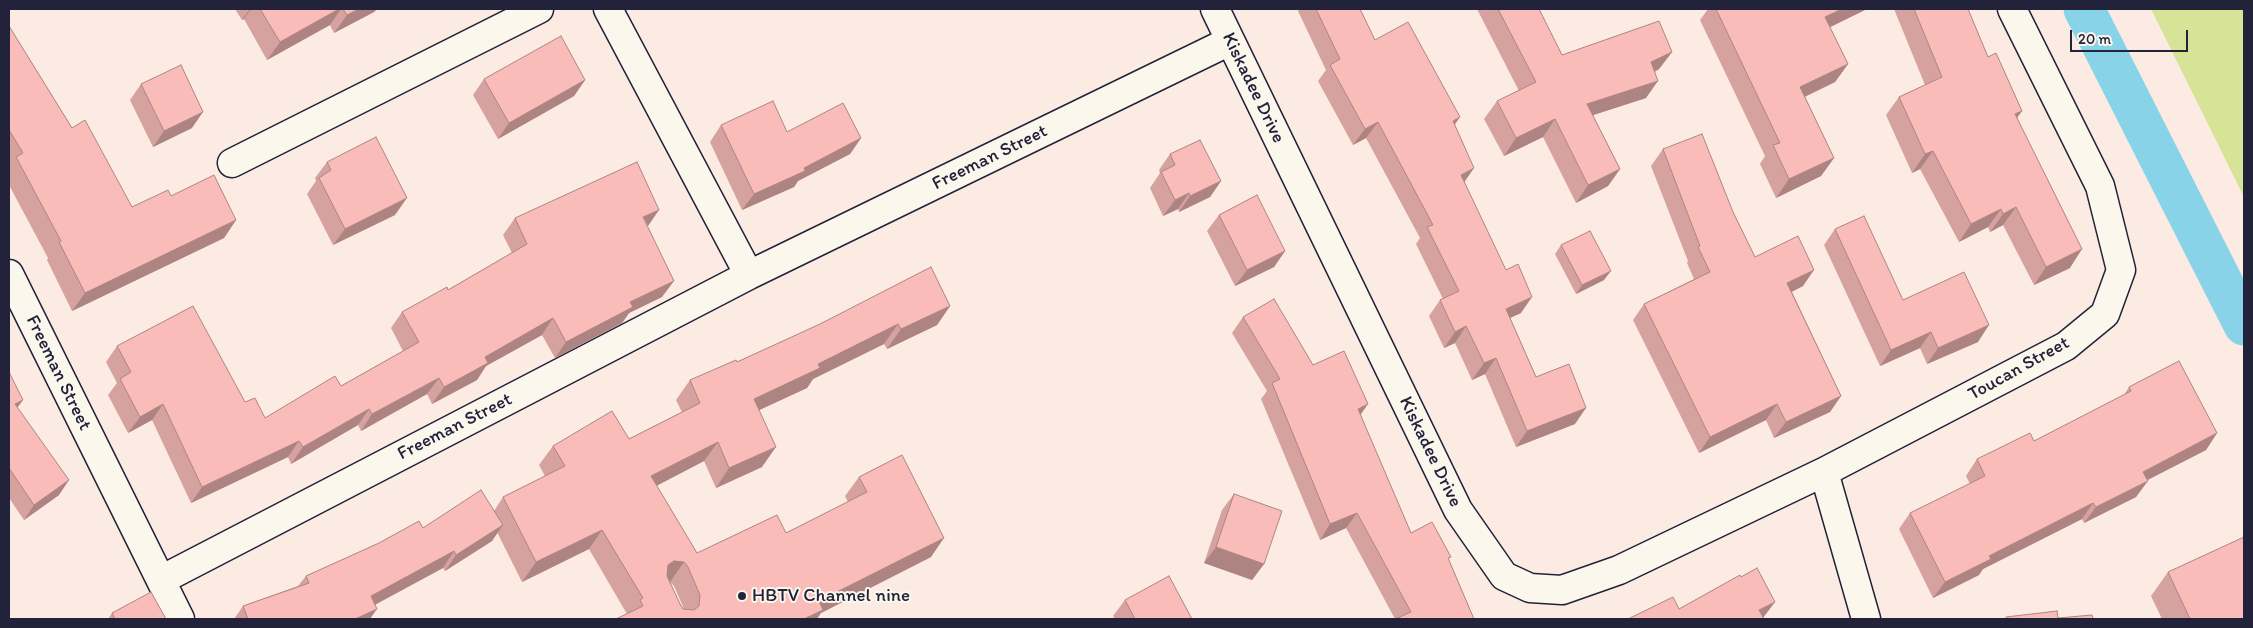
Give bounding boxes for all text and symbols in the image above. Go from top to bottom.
scale bar [2073,20,2190,52]
street label: Kiskadee Drive [1216,29,1290,147]
text: 20 m [2078,30,2111,48]
street label: Freeman Street [929,120,1051,196]
street label: Freeman Street [20,312,96,434]
street label: Toucan Street [1964,332,2074,406]
street label: Freeman Street [394,388,516,466]
street label: Kiskadee Drive [1393,393,1467,511]
place label: HBTV Channel nine [752,585,910,607]
marker: HBTV Channel nine [736,590,748,602]

